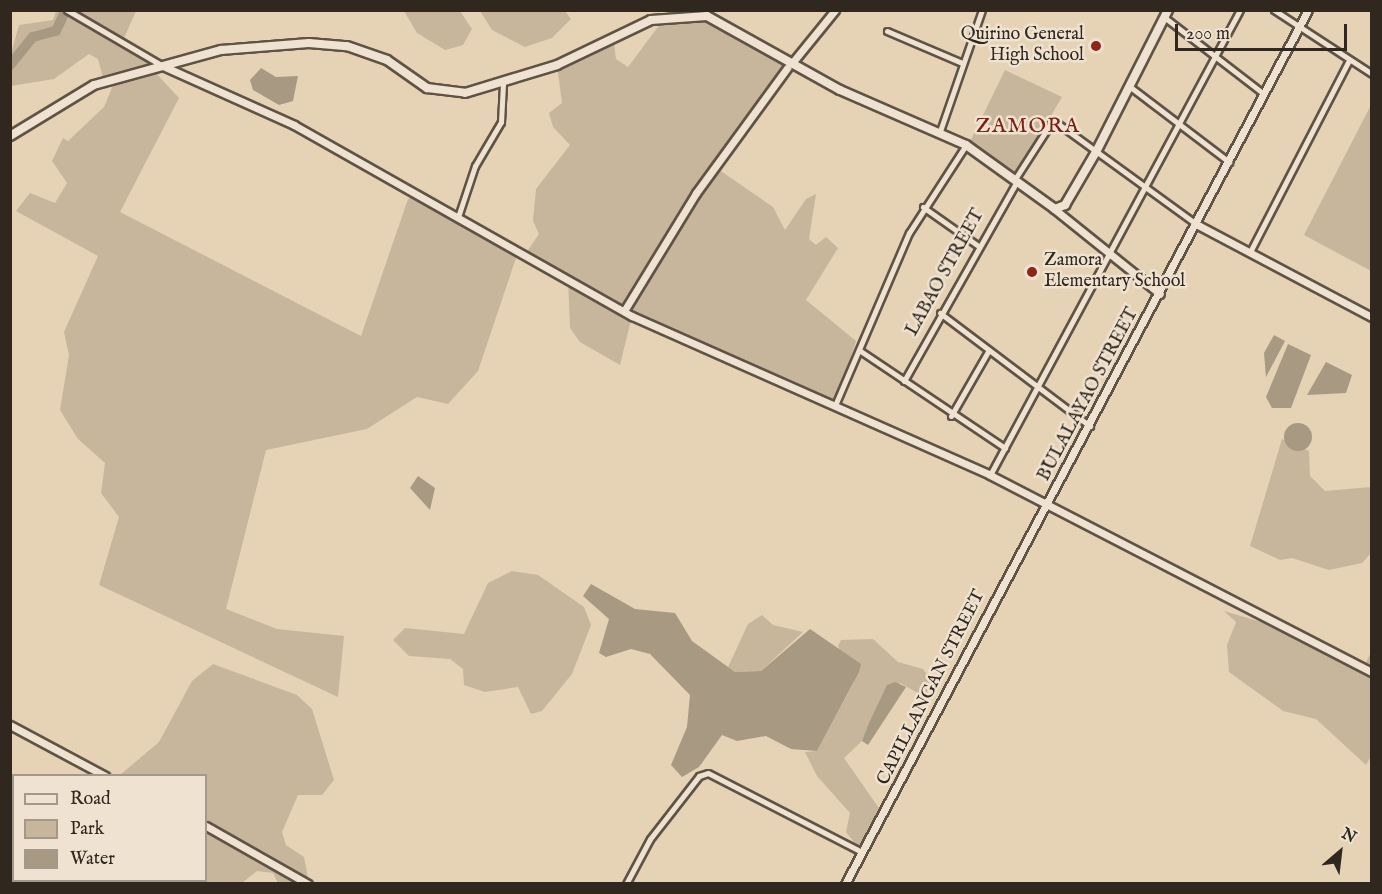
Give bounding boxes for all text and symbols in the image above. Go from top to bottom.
scale bar [1178,12,1350,50]
text: 200 m [1186,23,1230,46]
place label: Quirino General High School [961,25,1084,68]
marker: Quirino General High School [1089,39,1103,53]
district label: ZAMORA [976,114,1080,140]
street label: LABAO STREET [902,206,990,340]
place label: Zamora Elementary School [1044,251,1185,294]
marker: Zamora Elementary School [1025,265,1039,279]
street label: BULALAYAO STREET [1034,305,1144,485]
street label: CAPILLANGAN STREET [873,587,991,789]
legend [12,774,207,882]
text: Road [70,788,111,811]
text: Park [70,818,104,841]
north arrow [1310,822,1370,882]
text: N [1338,824,1359,848]
text: Water [70,848,115,871]

